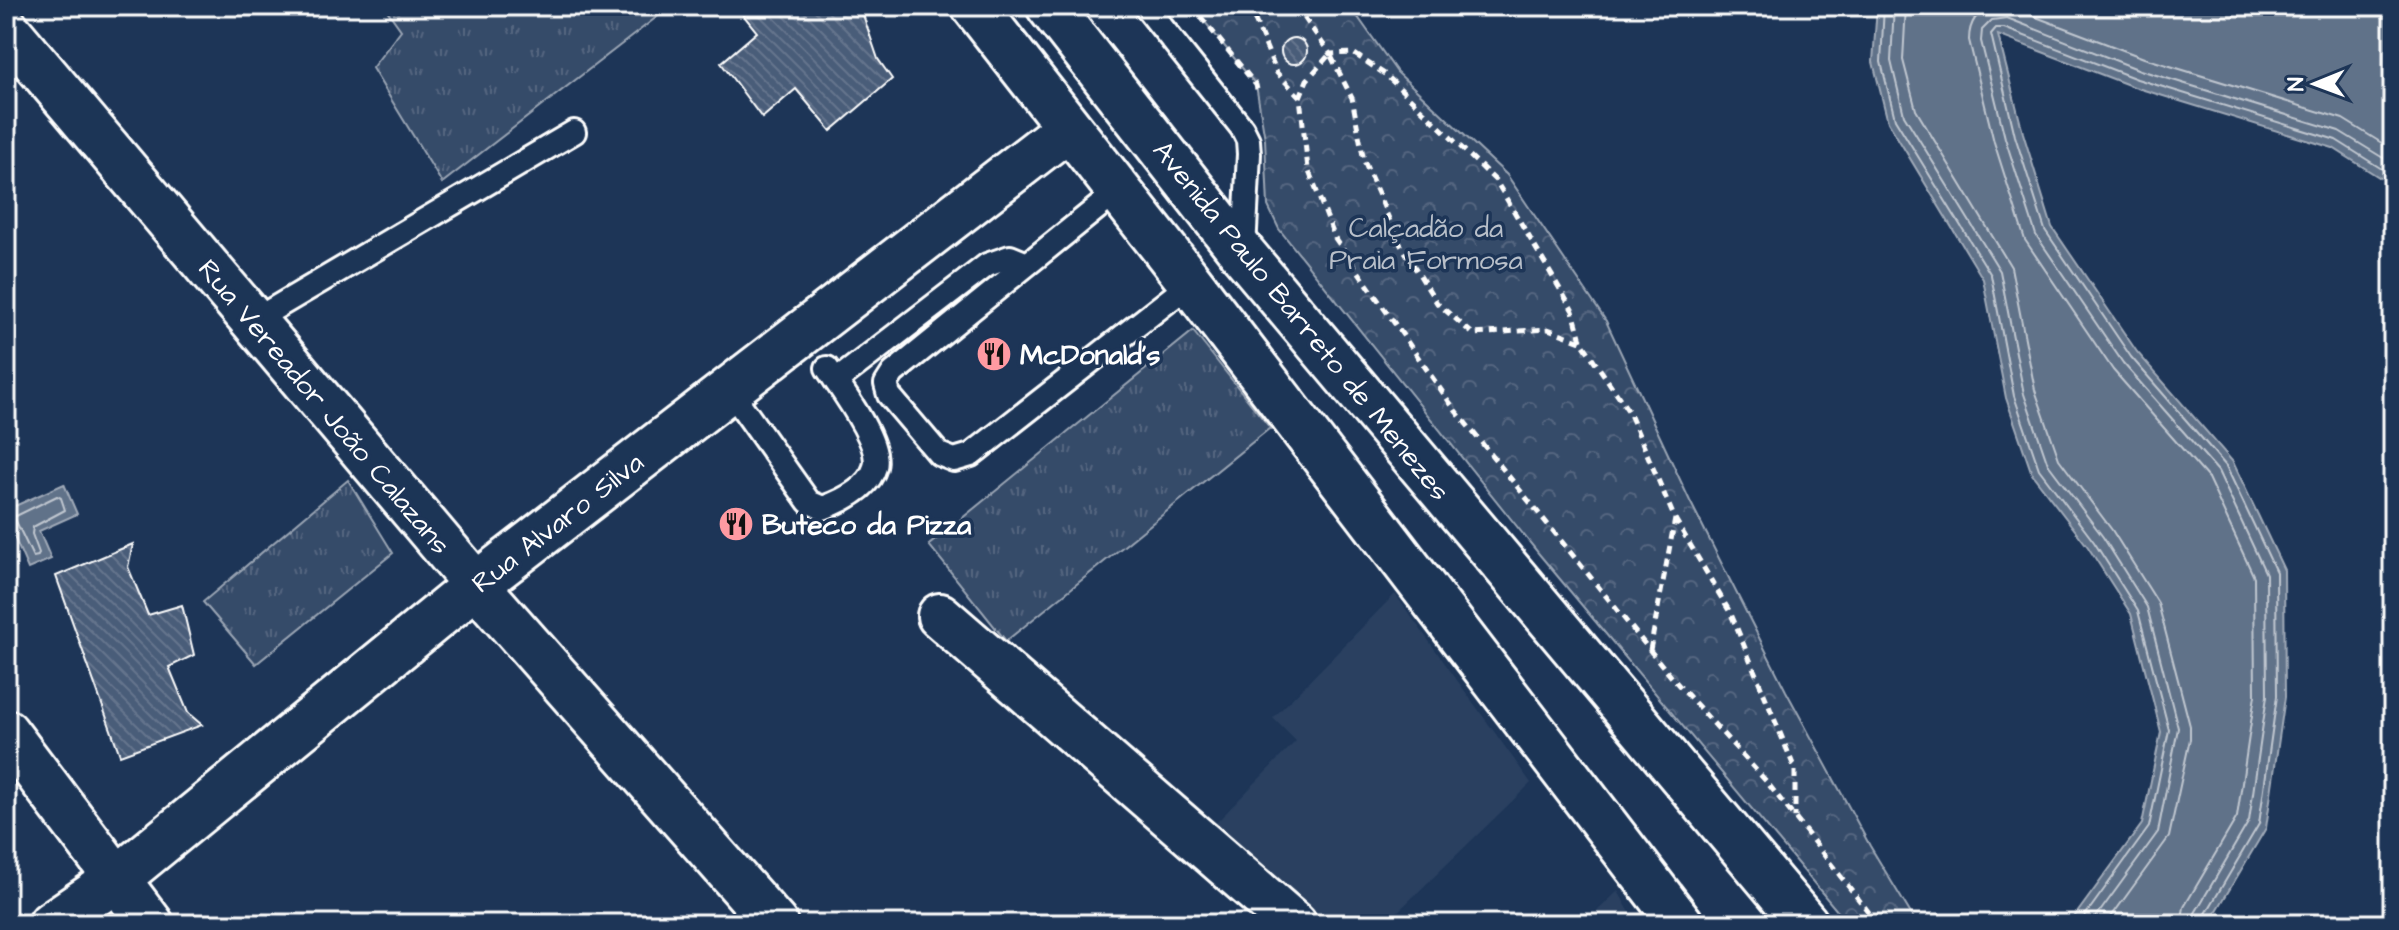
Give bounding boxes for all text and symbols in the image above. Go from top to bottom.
north arrow [2275,44,2355,124]
text: N [2281,77,2312,91]
street label: Avenida Paulo Barreto de Menezes [1143,133,1459,509]
park label: Calçadão da Praia Formosa [1329,209,1523,280]
street label: Rua Vereador João Calazans [189,251,459,563]
restaurant icon: McDonald's [975,335,1013,373]
place label: McDonald's [1020,336,1160,375]
street label: Rua Alvaro Silva [464,444,652,603]
restaurant icon: Buteco da Pizza [717,505,755,543]
place label: Buteco da Pizza [762,506,972,545]

